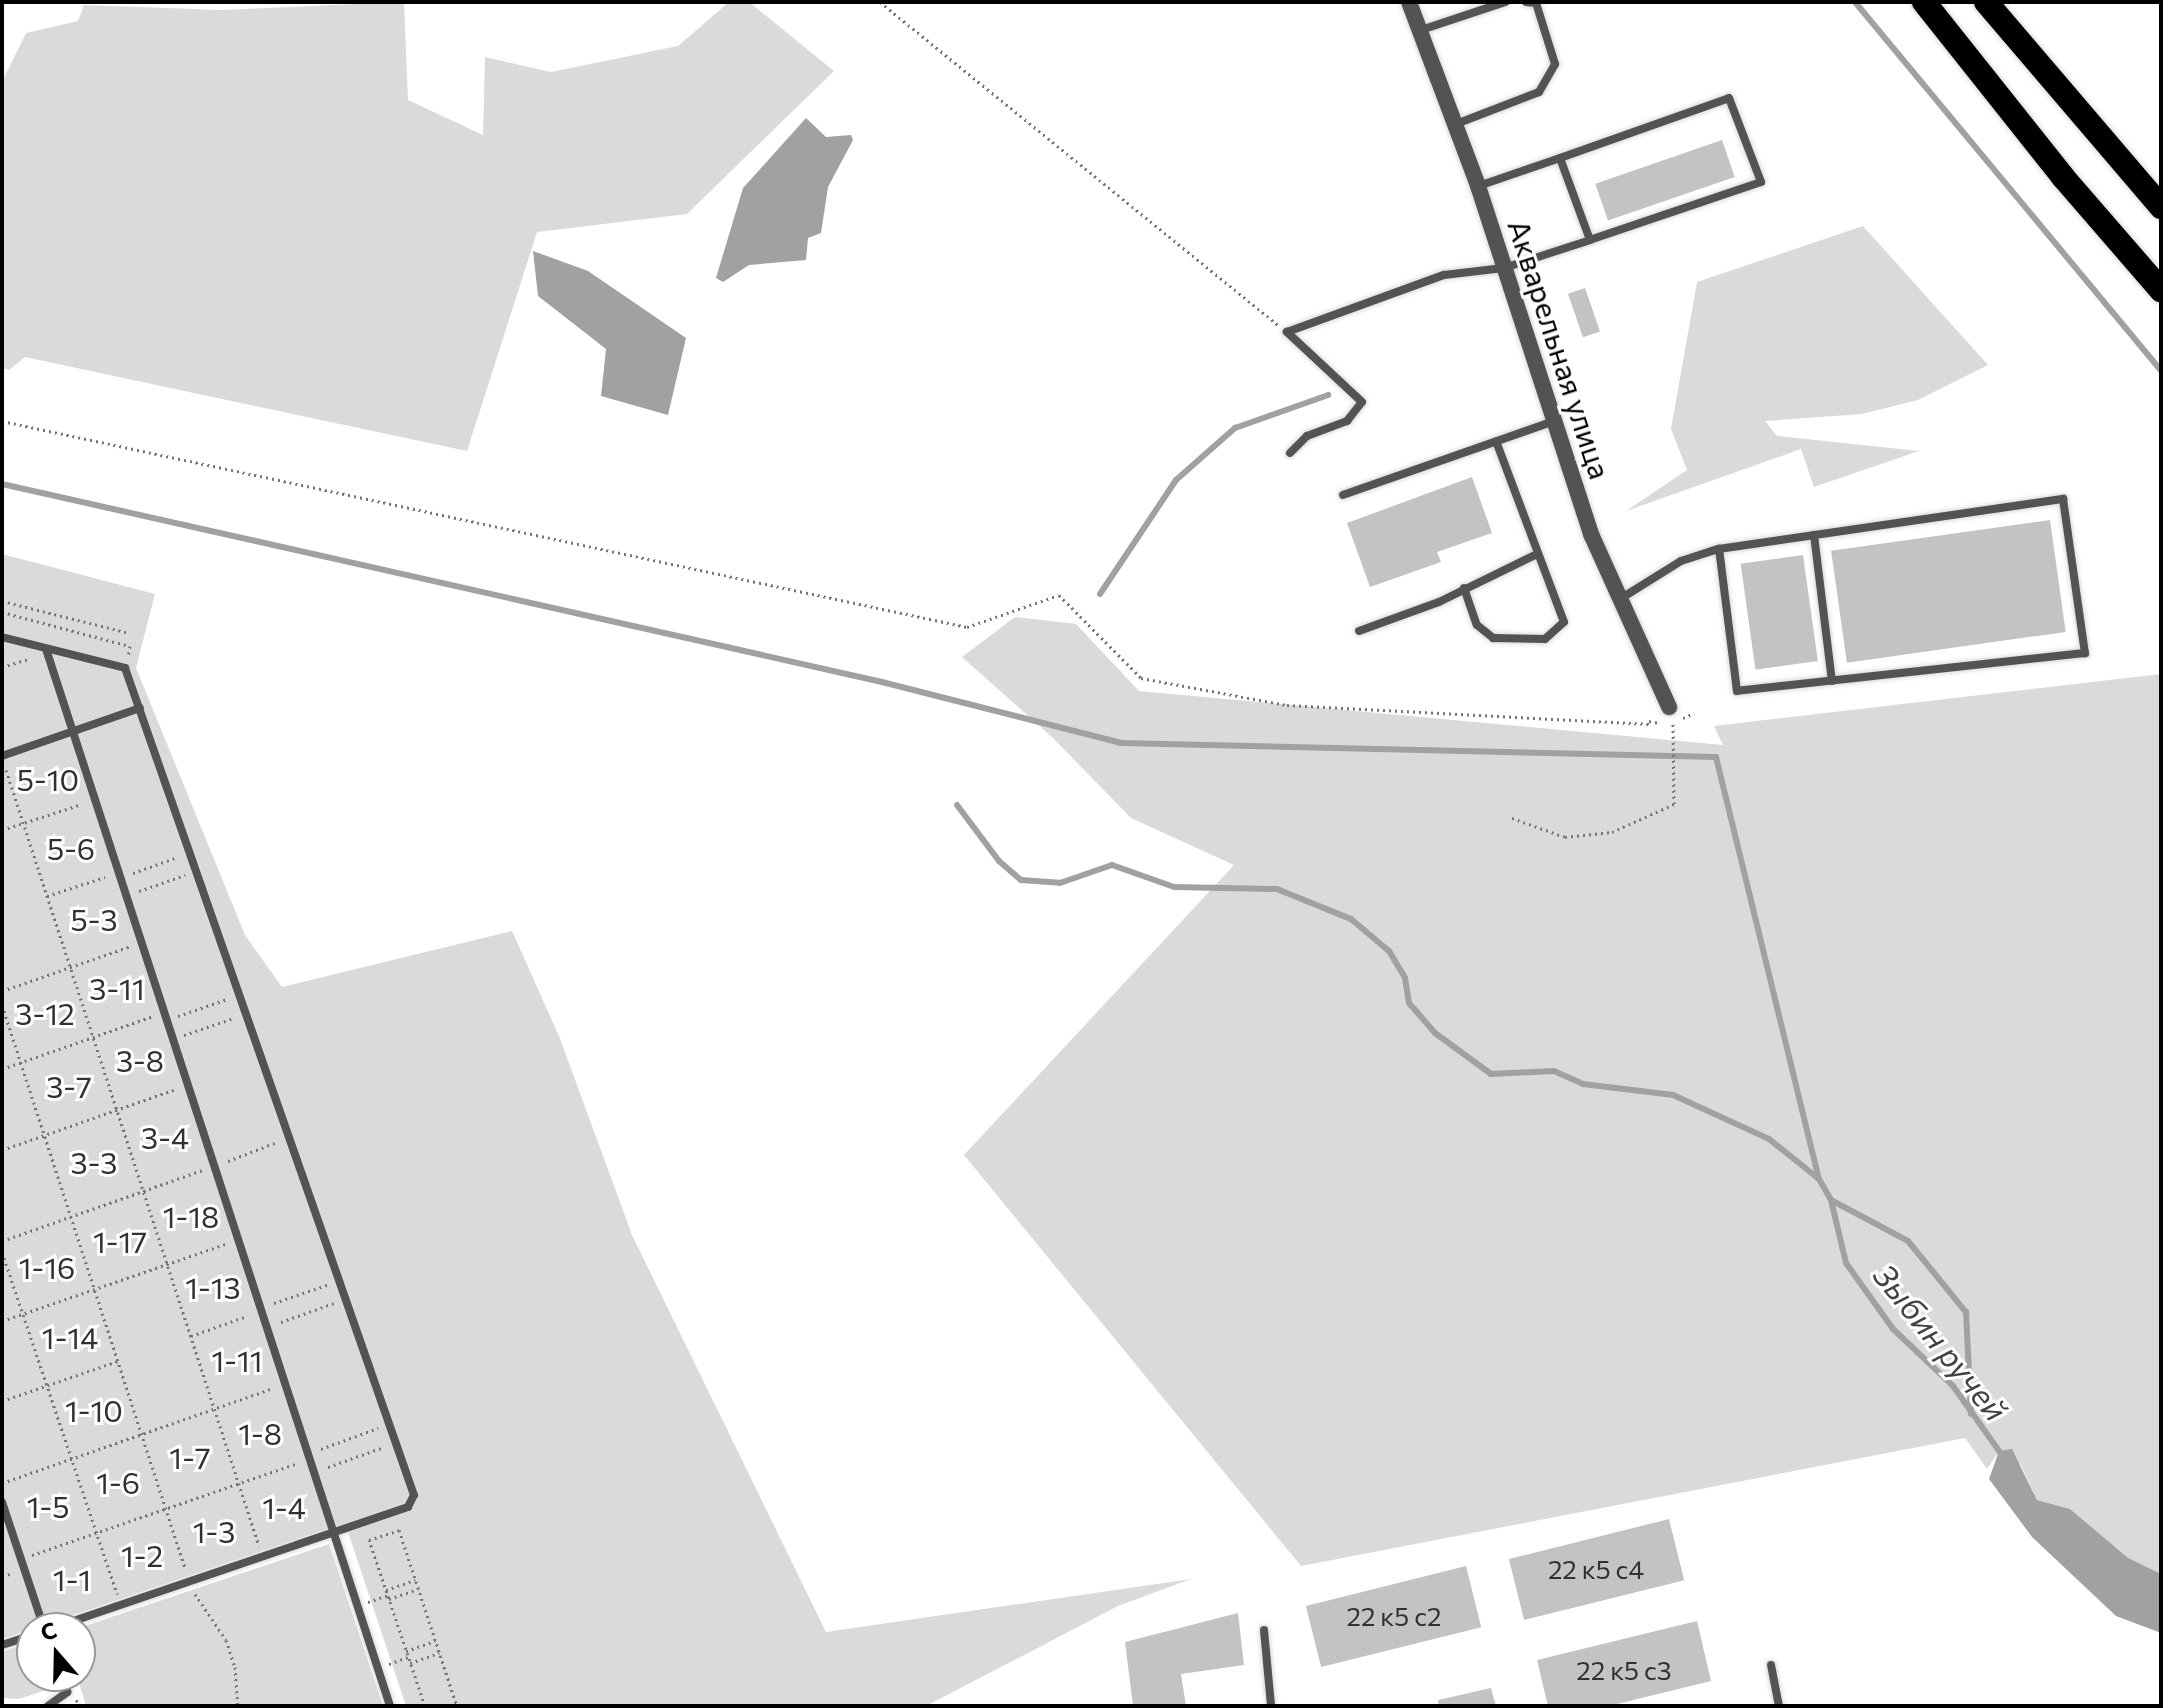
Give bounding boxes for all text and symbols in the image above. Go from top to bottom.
street label: Акварельная улица [1501,215,1619,483]
park label: 5-10 [17,761,79,797]
park label: 5-6 [47,830,95,866]
park label: 5-3 [70,901,118,937]
park label: 3-11 [89,970,145,1006]
park label: 3-12 [15,995,75,1031]
park label: 3-8 [116,1042,164,1078]
park label: 3-7 [46,1068,92,1104]
park label: 3-4 [141,1119,189,1155]
park label: 3-3 [71,1144,117,1180]
park label: 1-18 [163,1198,219,1234]
park label: 1-17 [93,1223,147,1259]
park label: 1-16 [19,1249,75,1285]
water label: Зыбин ручей [1866,1256,2016,1428]
park label: 1-13 [185,1269,241,1305]
park label: 1-14 [42,1319,98,1355]
park label: 1-11 [211,1342,263,1378]
park label: 1-10 [65,1392,123,1428]
park label: 1-8 [238,1415,282,1451]
park label: 1-7 [169,1439,211,1475]
park label: 1-6 [96,1464,140,1500]
park label: 1-5 [27,1488,69,1524]
park label: 1-4 [262,1489,306,1525]
park label: 1-3 [193,1513,235,1549]
park label: 1-2 [121,1537,163,1573]
house number: 22 к5 с4 [1548,1553,1644,1585]
park label: 1-1 [53,1561,91,1597]
house number: 22 к5 с2 [1347,1600,1441,1632]
north arrow [16,1612,96,1692]
text: С [37,1616,60,1646]
house number: 22 к5 с3 [1576,1654,1672,1686]

